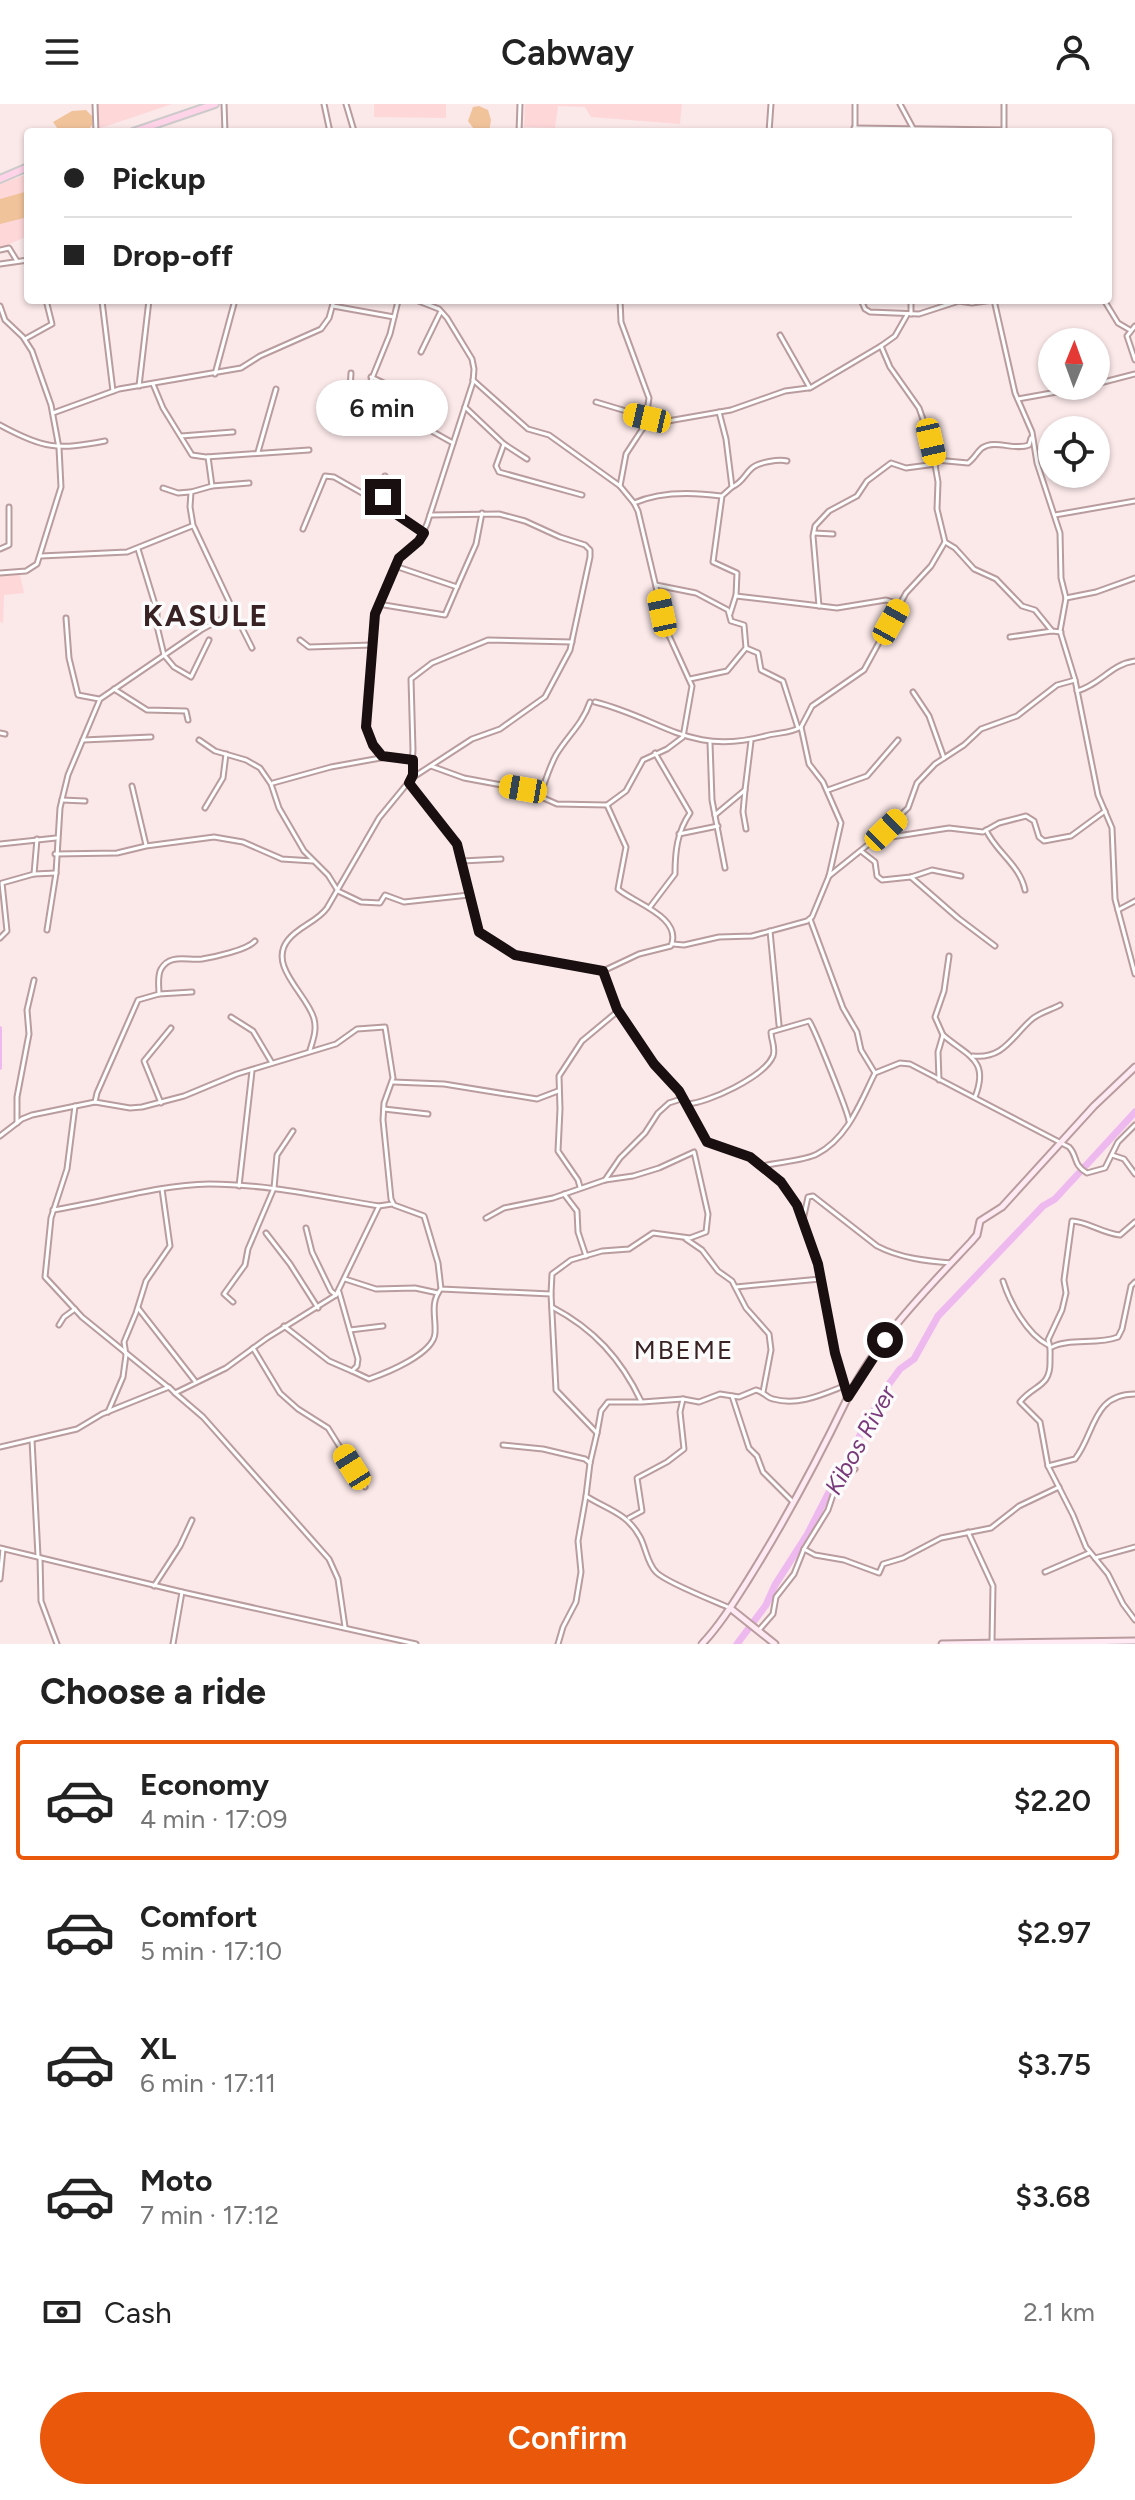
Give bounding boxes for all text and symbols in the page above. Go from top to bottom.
icon: menu [40,30,84,74]
icon: person [1051,30,1095,74]
text: Cabway [501,31,634,74]
text: Pickup [112,160,206,197]
text: Drop-off [112,237,233,274]
north arrow [1038,328,1110,400]
map controls [1038,328,1110,488]
callout: 6 min [317,381,449,437]
text: 6 min [350,392,414,424]
car [621,401,673,435]
car [914,416,948,468]
button: locate [1038,416,1110,488]
route end [365,479,401,515]
car [645,587,679,639]
car [869,595,913,649]
district label: KASULE [143,597,269,634]
car [497,773,549,805]
car [860,805,912,855]
route start [867,1322,903,1358]
district label: MBEME [634,1334,734,1366]
water label: Kibos River [818,1380,902,1499]
car [329,1440,375,1494]
text: Choose a ride [40,1670,266,1713]
icon: car [44,1764,116,1836]
text: Economy [140,1766,269,1803]
text: $2.20 [1014,1782,1091,1819]
text: 4 min · 17:09 [140,1803,287,1835]
icon: car [44,1896,116,1968]
text: Comfort [140,1898,258,1935]
text: $2.97 [1017,1914,1091,1951]
text: 5 min · 17:10 [140,1935,282,1967]
icon: car [44,2028,116,2100]
text: XL [140,2030,176,2067]
text: $3.75 [1017,2046,1091,2083]
text: 6 min · 17:11 [140,2067,276,2099]
icon: car [44,2160,116,2232]
text: Moto [140,2162,212,2199]
text: $3.68 [1015,2178,1091,2215]
text: 7 min · 17:12 [140,2199,279,2231]
icon: cash [40,2290,84,2334]
text: Cash [104,2294,172,2331]
text: 2.1 km [1023,2296,1095,2328]
button: Confirm [40,2392,1095,2484]

